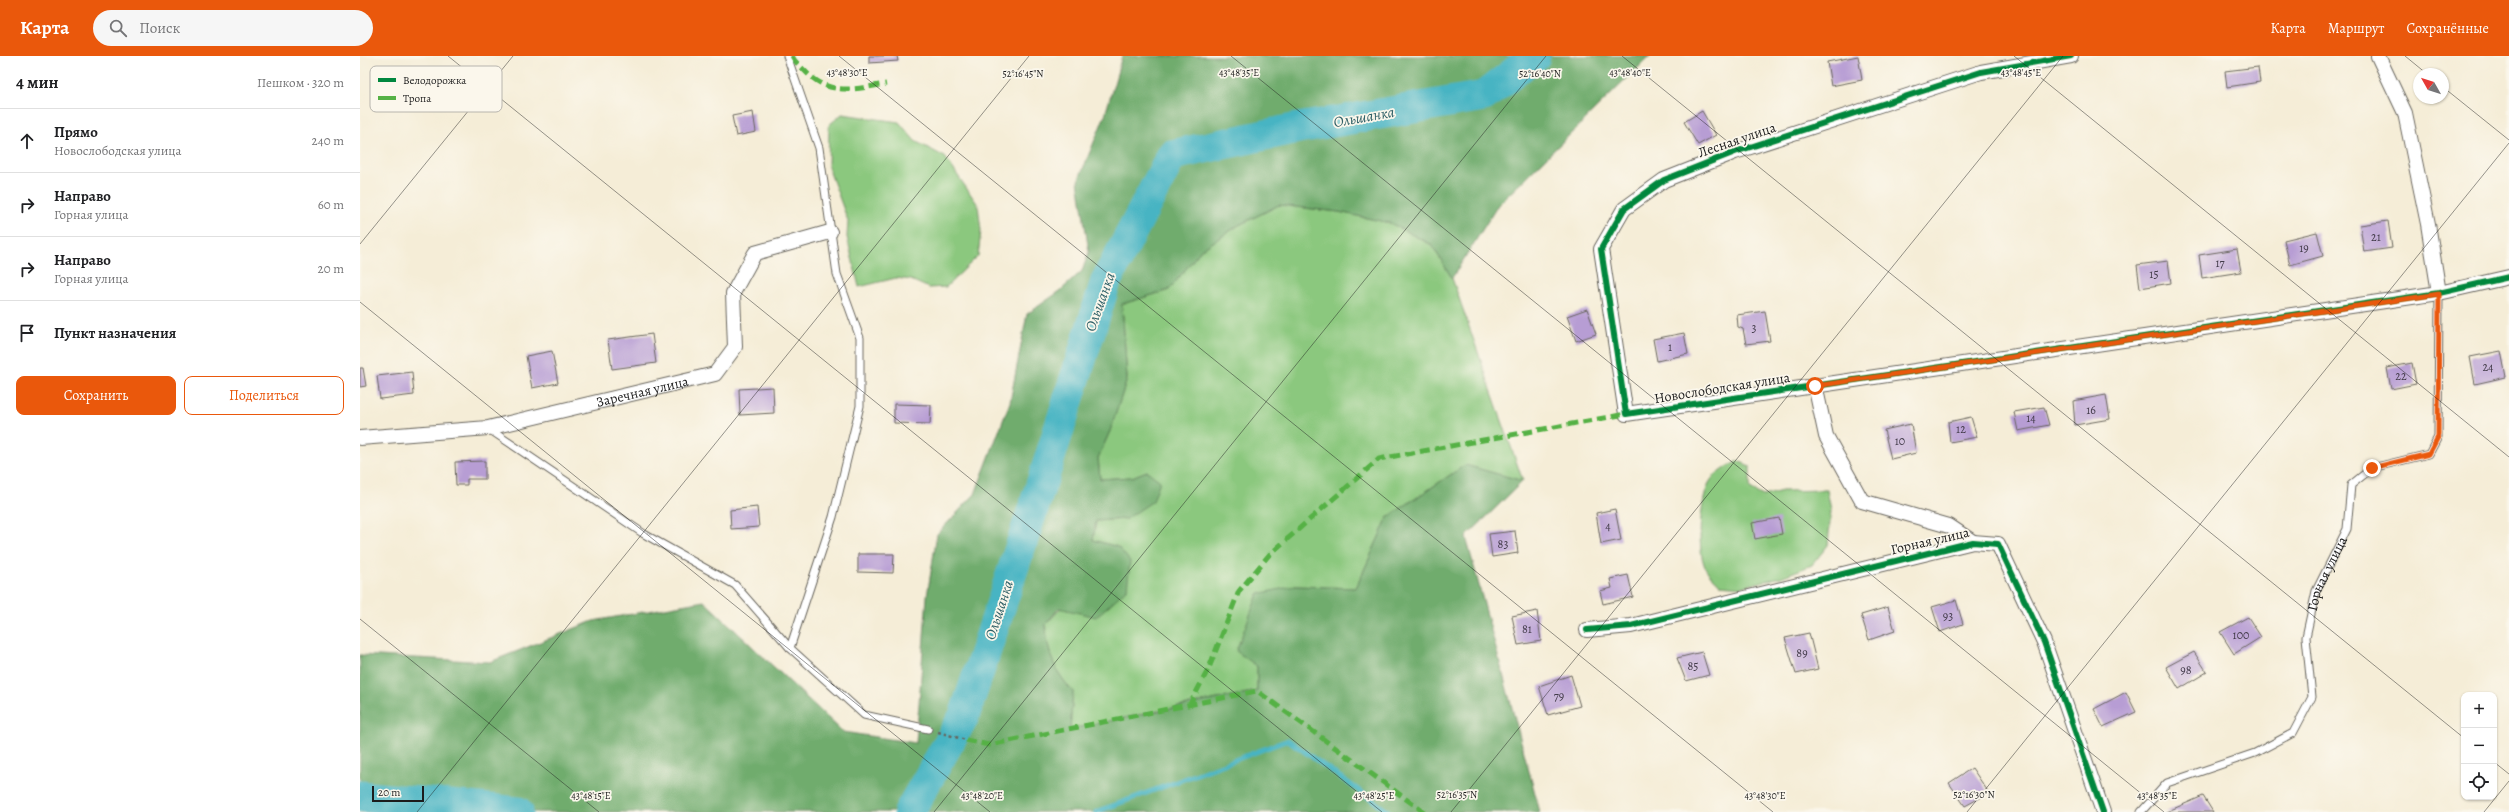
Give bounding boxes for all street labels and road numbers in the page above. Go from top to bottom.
street label: Лесная улица [1696,118,1779,162]
street label: Новослободская улица [1653,368,1792,408]
street label: Заречная улица [594,371,691,411]
street label: Горная улица [1889,523,1972,559]
street label: Горная улица [2302,532,2352,613]

